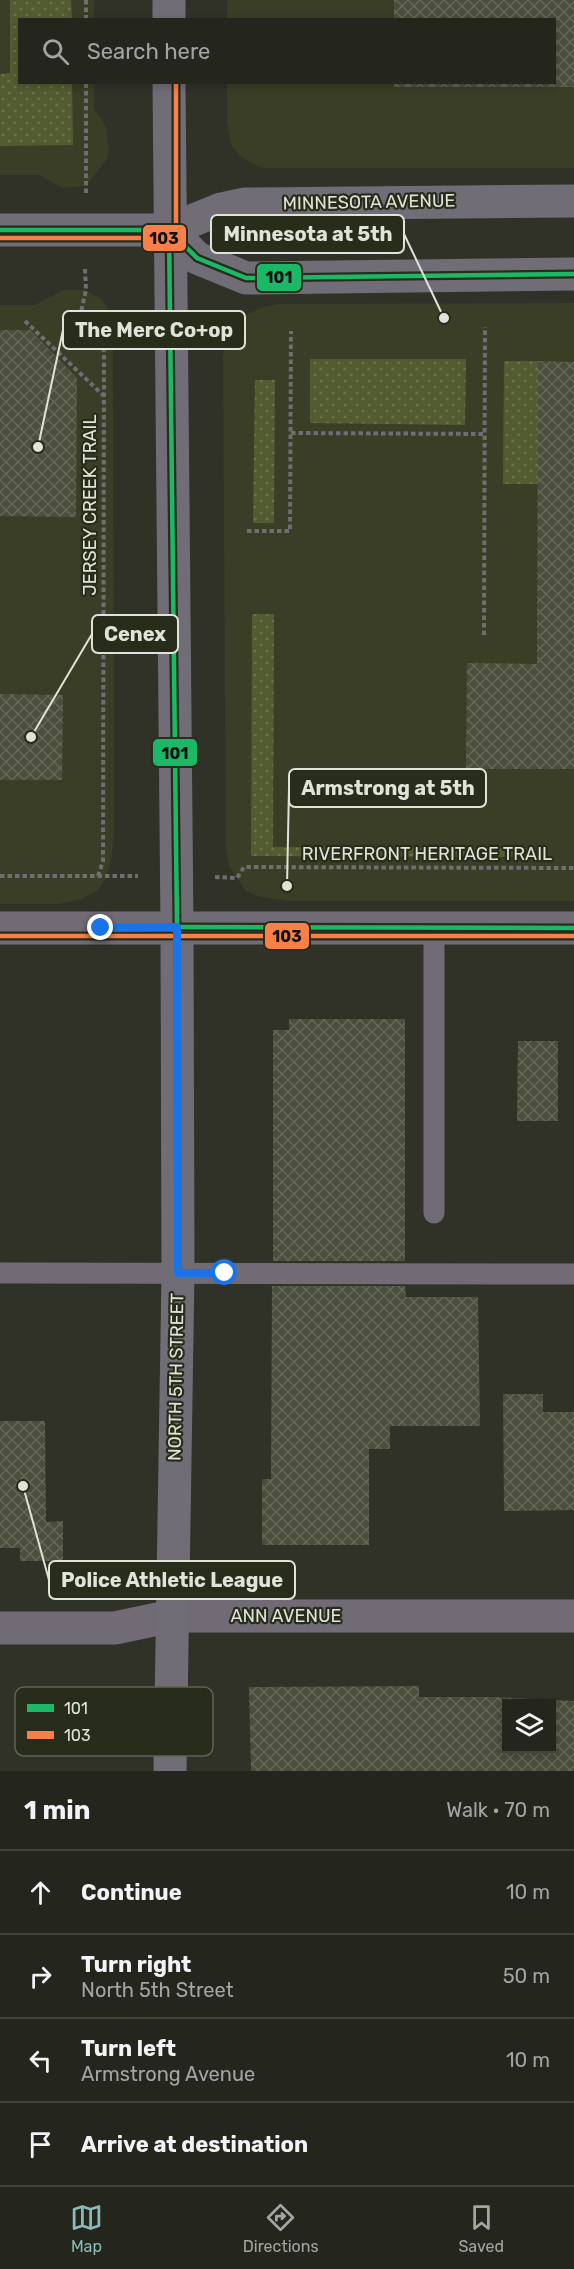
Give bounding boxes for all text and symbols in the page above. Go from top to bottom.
search box [18,18,556,84]
icon: search [39,35,72,68]
text: Search here [87,38,210,65]
street label: MINNESOTA AVENUE [282,189,456,215]
callout: Minnesota at 5th [211,215,404,253]
text: Minnesota at 5th [223,222,393,246]
line badge: 103 [142,224,187,252]
text: 103 [149,229,179,248]
line badge: 101 [256,263,302,292]
text: 101 [266,268,292,287]
callout: The Merc Co+op [63,311,245,349]
text: The Merc Co+op [75,318,233,342]
street label: JERSEY CREEK TRAIL [79,414,101,596]
callout: Cenex [92,615,178,653]
text: Cenex [104,622,166,646]
line badge: 101 [152,738,198,767]
text: 101 [162,744,188,763]
callout: Armstrong at 5th [289,769,486,807]
text: Armstrong at 5th [301,776,475,800]
street label: RIVERFRONT HERITAGE TRAIL [302,843,552,865]
route end [87,914,113,940]
line badge: 103 [264,922,310,950]
text: 103 [272,927,302,946]
route start [211,1259,237,1285]
street label: NORTH 5TH STREET [164,1293,188,1461]
callout: Police Athletic League [49,1561,295,1599]
text: Police Athletic League [61,1568,283,1592]
street label: ANN AVENUE [231,1605,341,1627]
legend [15,1687,213,1756]
text: 101 [64,1699,88,1718]
map controls [502,1699,556,1753]
button: layers [502,1699,556,1753]
text: 103 [64,1726,91,1745]
text: 1 min [24,1795,90,1826]
text: Walk · 70 m [446,1798,550,1822]
icon: ahead [24,1876,57,1909]
text: Continue [81,1879,182,1906]
text: 10 m [506,1880,550,1904]
text: Turn right [81,1951,191,1978]
icon: right [24,1960,57,1993]
text: 50 m [503,1964,550,1988]
text: North 5th Street [81,1978,233,2002]
text: Turn left [81,2035,176,2062]
icon: left [24,2044,57,2077]
text: 10 m [506,2048,550,2072]
text: Armstrong Avenue [81,2062,255,2086]
icon: arrive [24,2128,57,2161]
text: Arrive at destination [81,2131,308,2158]
tab: Map [70,2201,103,2256]
tab: Directions [243,2201,319,2256]
tab: Saved [458,2201,504,2256]

